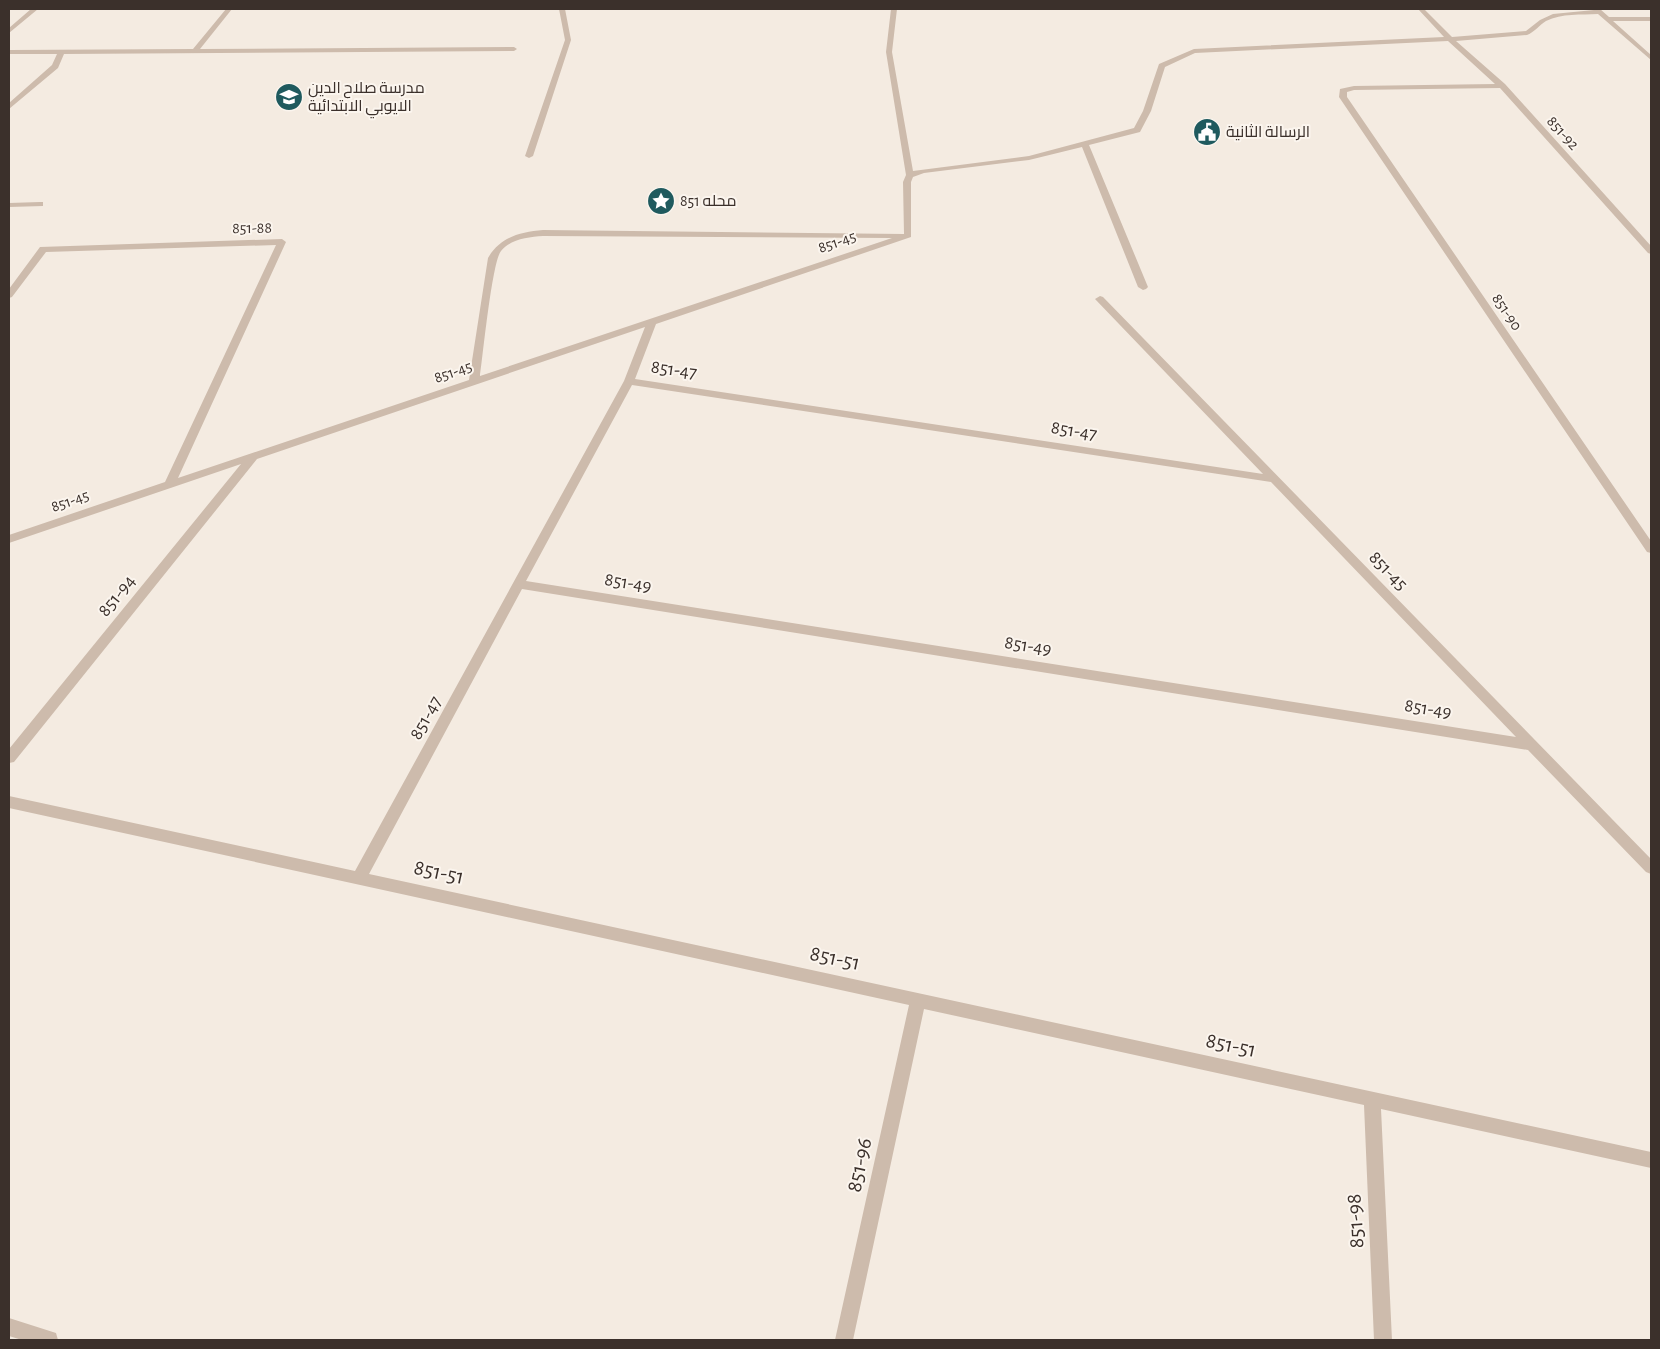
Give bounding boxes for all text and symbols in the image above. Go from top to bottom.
place label: مدرسة صلاح الدين الايوبي الابتدائية [308,80,425,119]
school or university icon: مدرسة صلاح الدين الايوبي الابتدائية [274,82,304,112]
street label: 851-92 [1544,113,1582,153]
public building icon: الرسالة الثانية [1192,117,1222,147]
place label: الرسالة الثانية [1226,123,1310,141]
place icon: محله 851 [646,186,676,216]
place label: محله 851 [680,193,737,209]
street label: 851-88 [232,220,272,236]
street label: 851-45 [816,228,858,256]
street label: 851-90 [1489,291,1525,333]
street label: 851-47 [650,357,698,383]
street label: 851-45 [432,358,474,386]
street label: 851-47 [1050,418,1098,444]
street label: 851-45 [49,487,91,515]
street label: 851-45 [1365,548,1411,594]
street label: 851-49 [603,570,653,596]
street label: 851-94 [95,572,139,620]
street label: 851-49 [1003,633,1053,659]
street label: 851-47 [406,693,446,743]
street label: 851-49 [1403,696,1453,722]
street label: 851-51 [412,856,466,888]
street label: 851-51 [808,942,862,974]
street label: 851-51 [1204,1029,1258,1061]
street label: 851-96 [843,1136,875,1194]
street label: 851-98 [1343,1193,1367,1249]

